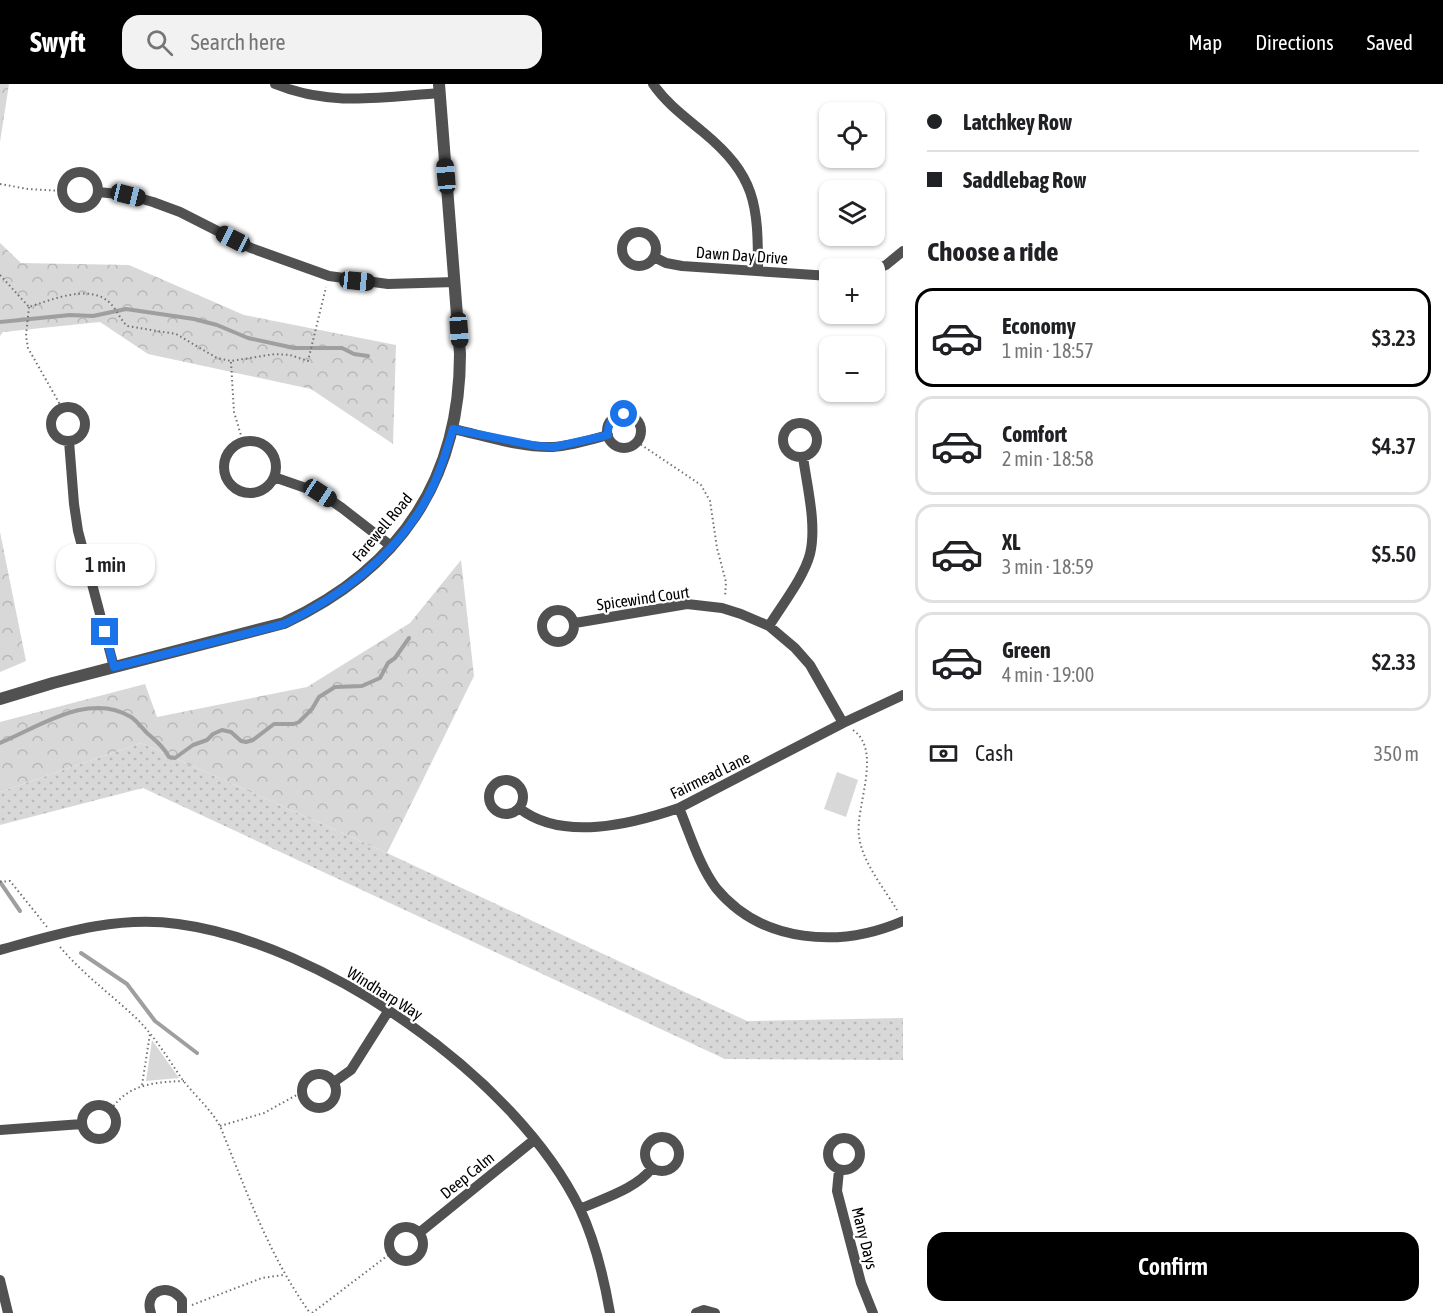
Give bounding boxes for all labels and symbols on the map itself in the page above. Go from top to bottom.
car [435,157,457,195]
car [108,182,148,208]
car [213,223,253,255]
street label: Dawn Day Drive [695,243,789,268]
car [338,270,376,292]
car [449,311,469,349]
route start [610,400,637,427]
car [300,476,340,510]
street label: Farewell Road [348,489,416,565]
callout: 1 min [56,545,154,587]
street label: Spicewind Court [595,583,691,614]
route end [91,618,118,645]
street label: Fairmead Lane [667,748,753,802]
street label: Windharp Way [343,963,426,1024]
street label: Deep Calm [437,1148,498,1203]
street label: Many Days [848,1205,881,1271]

